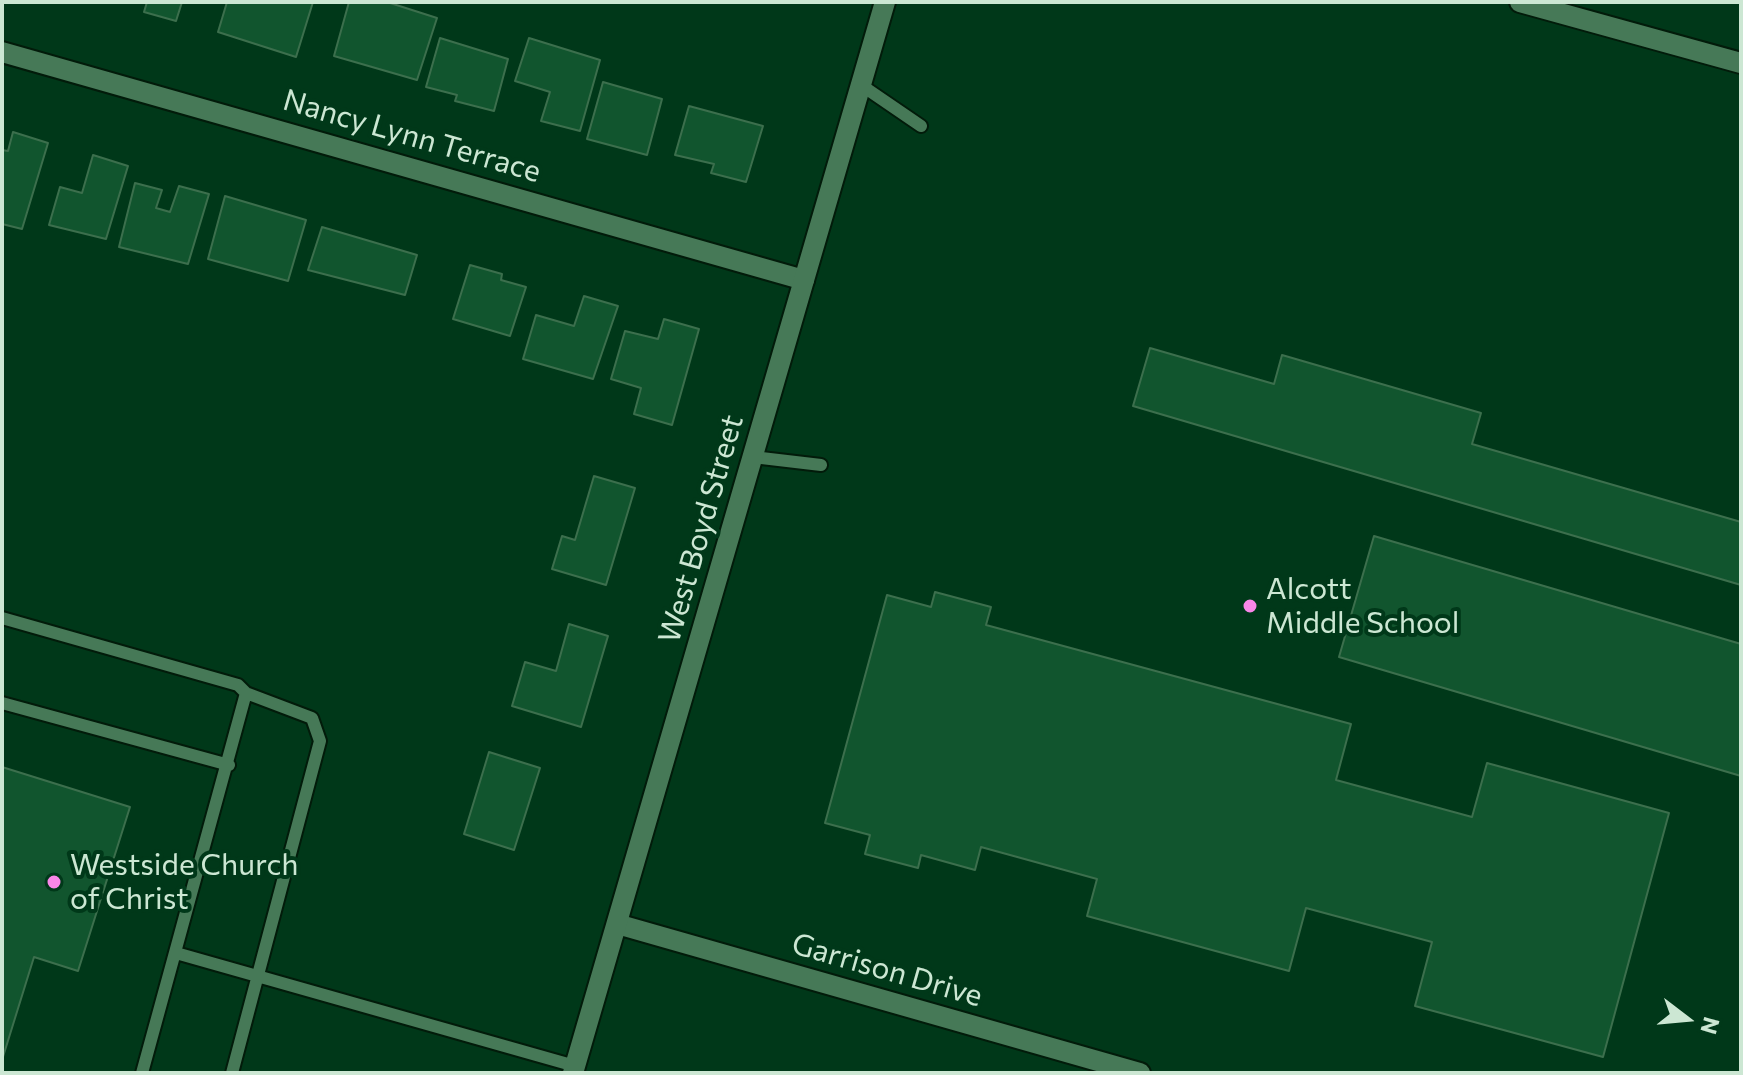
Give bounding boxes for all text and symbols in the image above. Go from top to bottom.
street label: Nancy Lynn Terrace [279,82,545,190]
street label: West Boyd Street [651,411,751,647]
place label: Alcott Middle School [1266,571,1459,642]
marker: Alcott Middle School [1241,597,1259,615]
place label: Westside Church of Christ [70,847,298,918]
marker: Westside Church of Christ [45,873,63,891]
street label: Garrison Drive [788,926,986,1014]
north arrow [1647,979,1727,1059]
text: N [1695,1014,1726,1037]

